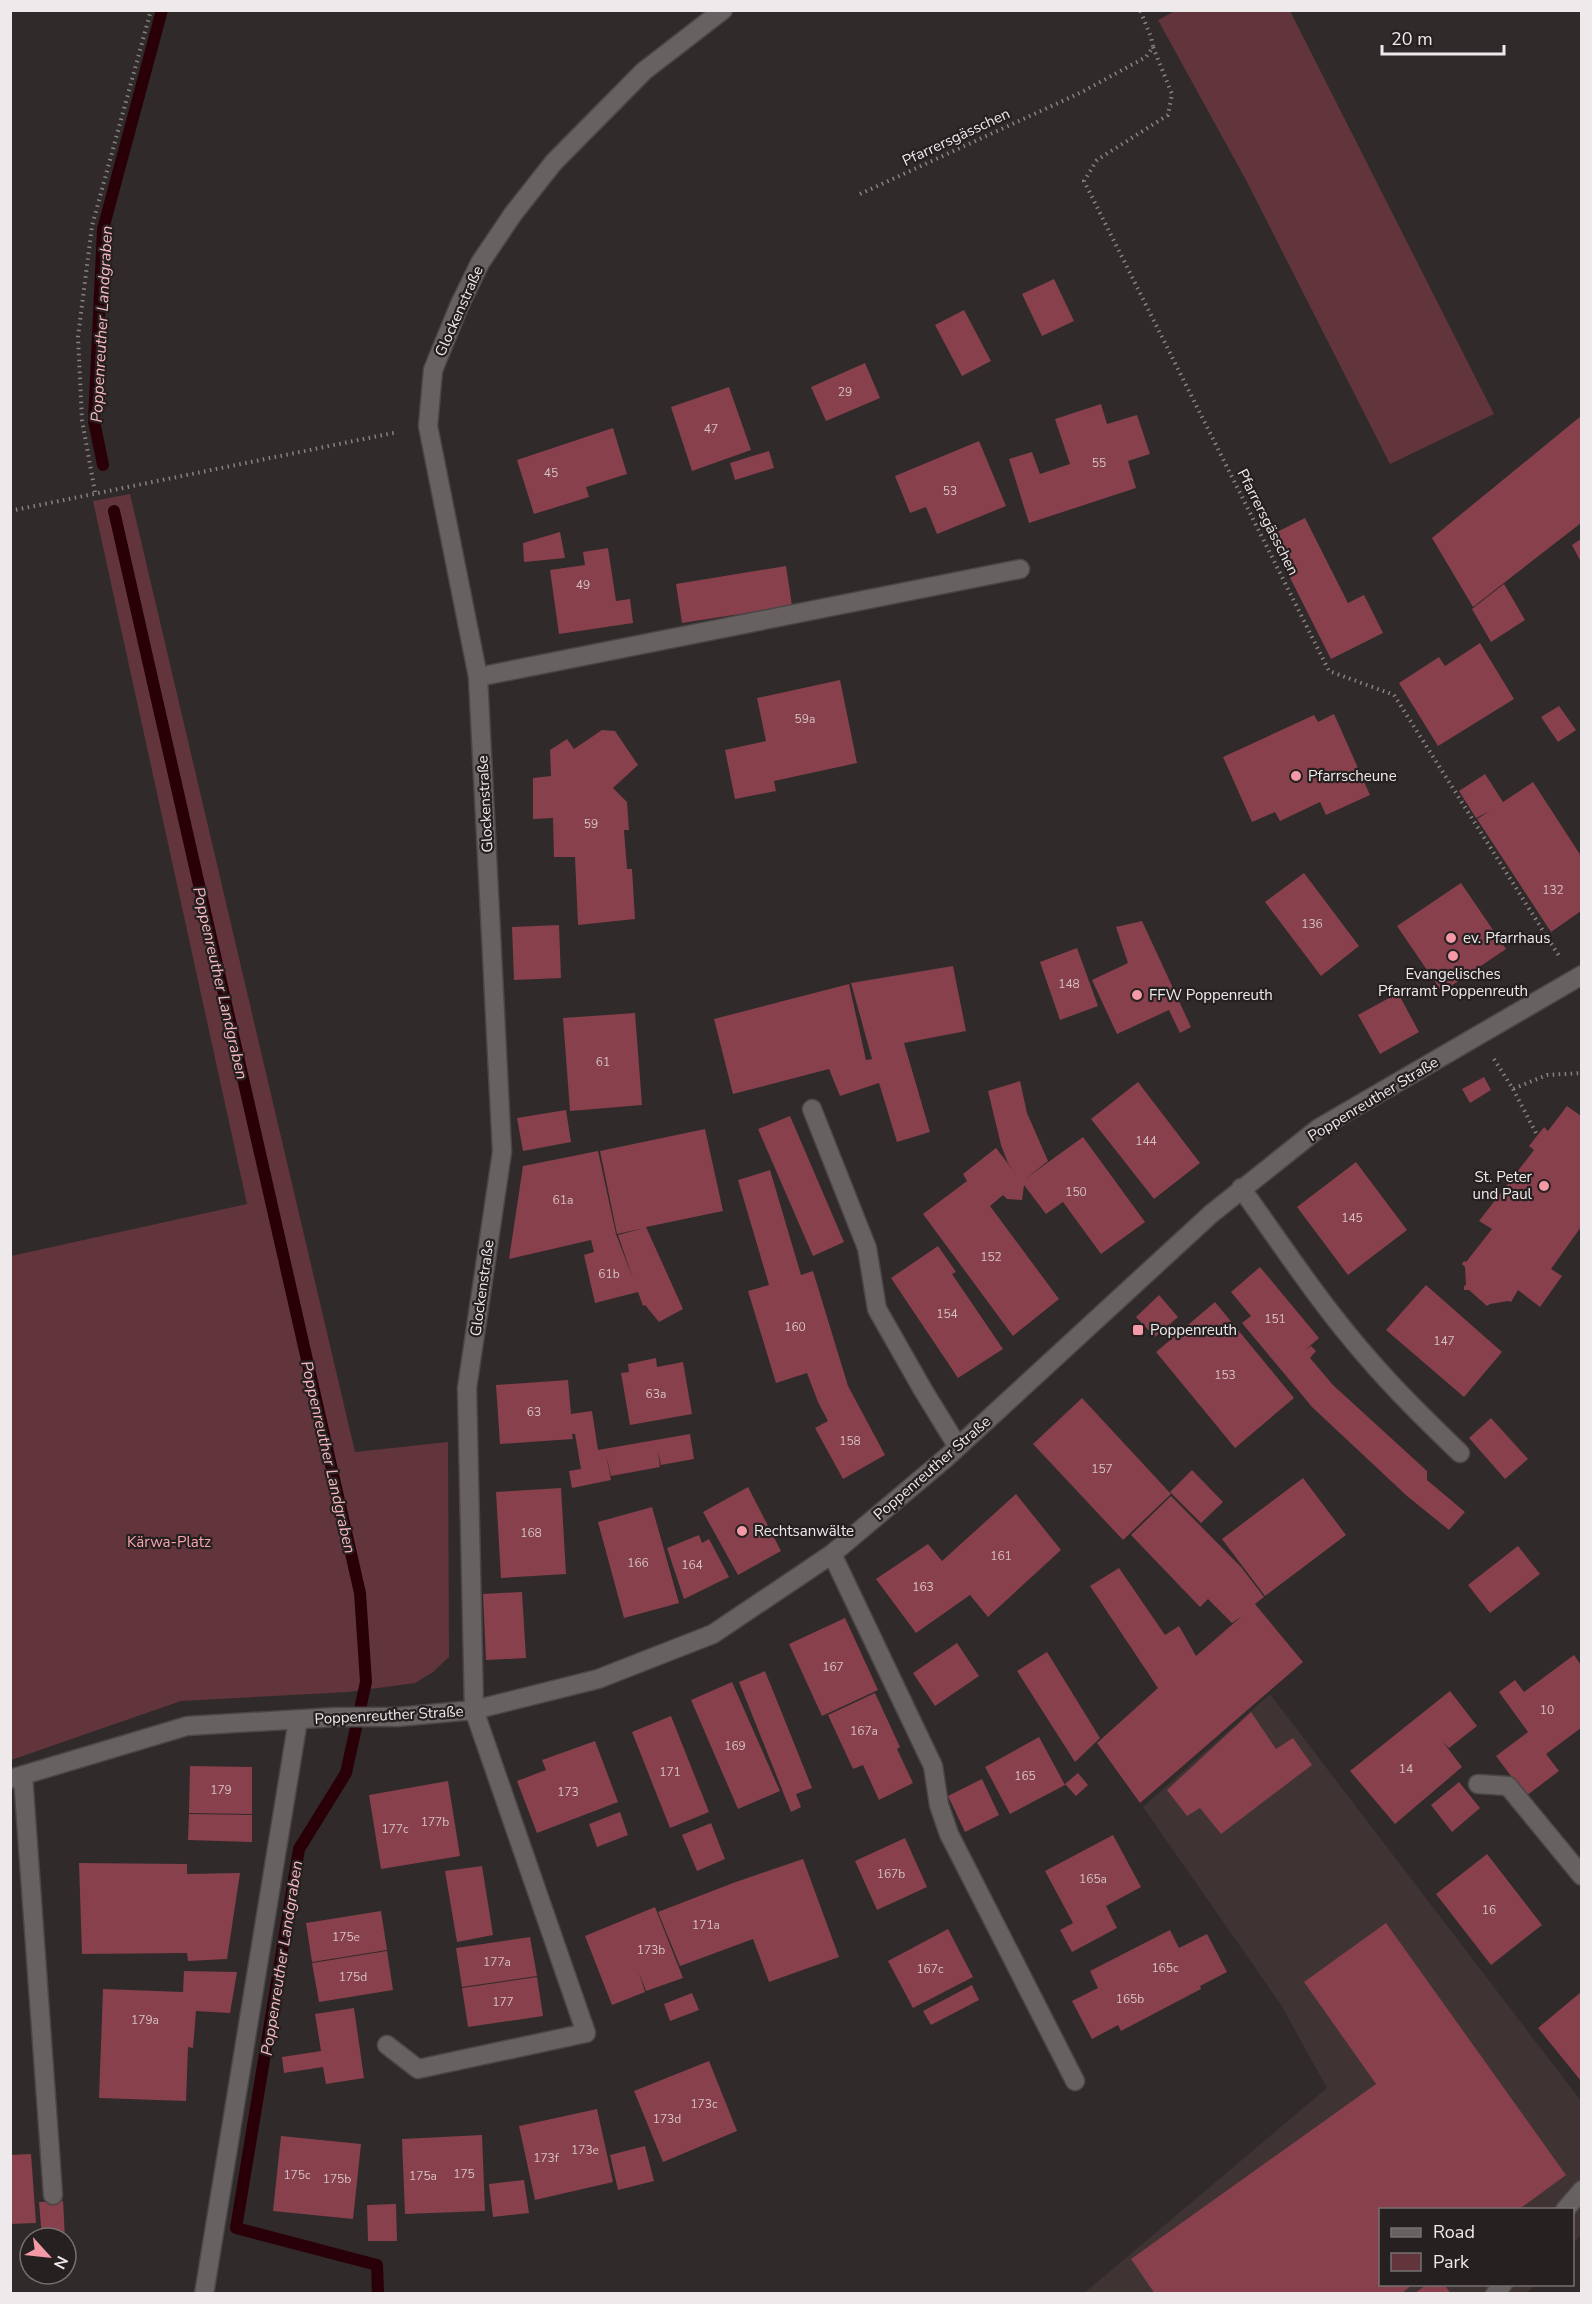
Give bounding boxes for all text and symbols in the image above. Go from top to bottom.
scale bar [1382,18,1504,56]
text: 20 m [1391,27,1433,51]
street label: Pfarrersgässchen [899,103,1013,171]
water label: Poppenreuther Landgraben [86,225,118,423]
street label: Glockenstraße [430,263,488,359]
house number: 29 [838,384,852,400]
house number: 47 [704,421,718,437]
house number: 55 [1092,455,1106,471]
house number: 45 [544,465,558,481]
street label: Pfarrersgässchen [1233,465,1303,579]
house number: 53 [943,483,957,499]
house number: 49 [576,577,590,593]
house number: 59a [795,711,815,727]
street label: Glockenstraße [472,755,498,853]
place label: Pfarrscheune [1308,766,1397,786]
marker: Pfarrscheune [1289,769,1303,783]
house number: 59 [584,816,598,832]
house number: 132 [1542,882,1564,898]
water label: Poppenreuther Landgraben [187,885,253,1082]
house number: 136 [1301,916,1323,932]
place label: ev. Pfarrhaus [1463,928,1550,948]
marker: ev. Pfarrhaus [1444,931,1458,945]
marker: Evangelisches Pfarramt Poppenreuth [1446,949,1460,963]
place label: Evangelisches Pfarramt Poppenreuth [1378,964,1528,1001]
house number: 148 [1058,976,1080,992]
place label: FFW Poppenreuth [1149,985,1273,1005]
marker: FFW Poppenreuth [1130,988,1144,1002]
street label: Poppenreuther Straße [1304,1052,1442,1146]
house number: 61 [596,1054,610,1070]
house number: 144 [1135,1133,1157,1149]
place label: St. Peter und Paul [1473,1167,1533,1204]
marker: St. Peter und Paul [1537,1179,1551,1193]
house number: 150 [1065,1184,1087,1200]
house number: 61a [553,1192,573,1208]
house number: 145 [1341,1210,1363,1226]
street label: Glockenstraße [465,1238,499,1338]
house number: 152 [980,1249,1002,1265]
house number: 61b [598,1266,620,1282]
house number: 154 [936,1306,958,1322]
house number: 151 [1264,1311,1286,1327]
house number: 160 [784,1319,806,1335]
place label: Poppenreuth [1150,1320,1237,1340]
marker: Poppenreuth [1131,1323,1145,1337]
house number: 147 [1433,1333,1455,1349]
water label: Poppenreuther Landgraben [295,1359,361,1556]
house number: 153 [1214,1367,1236,1383]
house number: 63a [646,1386,666,1402]
house number: 63 [527,1404,541,1420]
street label: Poppenreuther Straße [869,1412,995,1524]
house number: 158 [839,1433,861,1449]
house number: 157 [1091,1461,1113,1477]
place label: Rechtsanwälte [754,1521,854,1541]
marker: Rechtsanwälte [735,1524,749,1538]
house number: 168 [520,1525,542,1541]
park label: Kärwa-Platz [127,1532,211,1552]
house number: 161 [990,1548,1012,1564]
house number: 166 [627,1555,649,1571]
house number: 164 [681,1557,703,1573]
house number: 163 [912,1579,934,1595]
house number: 167 [822,1659,844,1675]
street label: Poppenreuther Straße [314,1701,464,1729]
house number: 10 [1540,1702,1554,1718]
house number: 167a [850,1723,878,1739]
house number: 169 [724,1738,746,1754]
house number: 14 [1399,1761,1413,1777]
house number: 171 [659,1764,681,1780]
house number: 165 [1014,1768,1036,1784]
house number: 179 [210,1782,232,1798]
house number: 173 [557,1784,579,1800]
house number: 177b [421,1814,449,1830]
house number: 177c [381,1821,409,1837]
water label: Poppenreuther Landgraben [256,1859,308,2057]
house number: 167b [877,1866,905,1882]
house number: 165a [1079,1871,1107,1887]
house number: 16 [1482,1902,1496,1918]
house number: 171a [692,1917,720,1933]
house number: 175e [332,1929,360,1945]
house number: 173b [637,1942,665,1958]
house number: 177a [483,1954,511,1970]
house number: 165c [1151,1960,1179,1976]
house number: 167c [916,1961,944,1977]
house number: 175d [339,1969,367,1985]
house number: 165b [1116,1991,1144,2007]
house number: 177 [492,1994,514,2010]
house number: 179a [131,2012,159,2028]
house number: 173c [690,2096,718,2112]
house number: 173d [653,2111,681,2127]
house number: 173e [571,2142,599,2158]
house number: 173f [533,2150,560,2166]
house number: 175 [453,2166,475,2182]
house number: 175c [283,2167,311,2183]
house number: 175a [409,2168,437,2184]
house number: 175b [323,2171,351,2187]
legend [1379,2208,1574,2286]
text: Road [1433,2220,1475,2244]
north arrow [18,2226,78,2286]
text: Park [1433,2250,1470,2274]
text: N [48,2252,73,2273]

